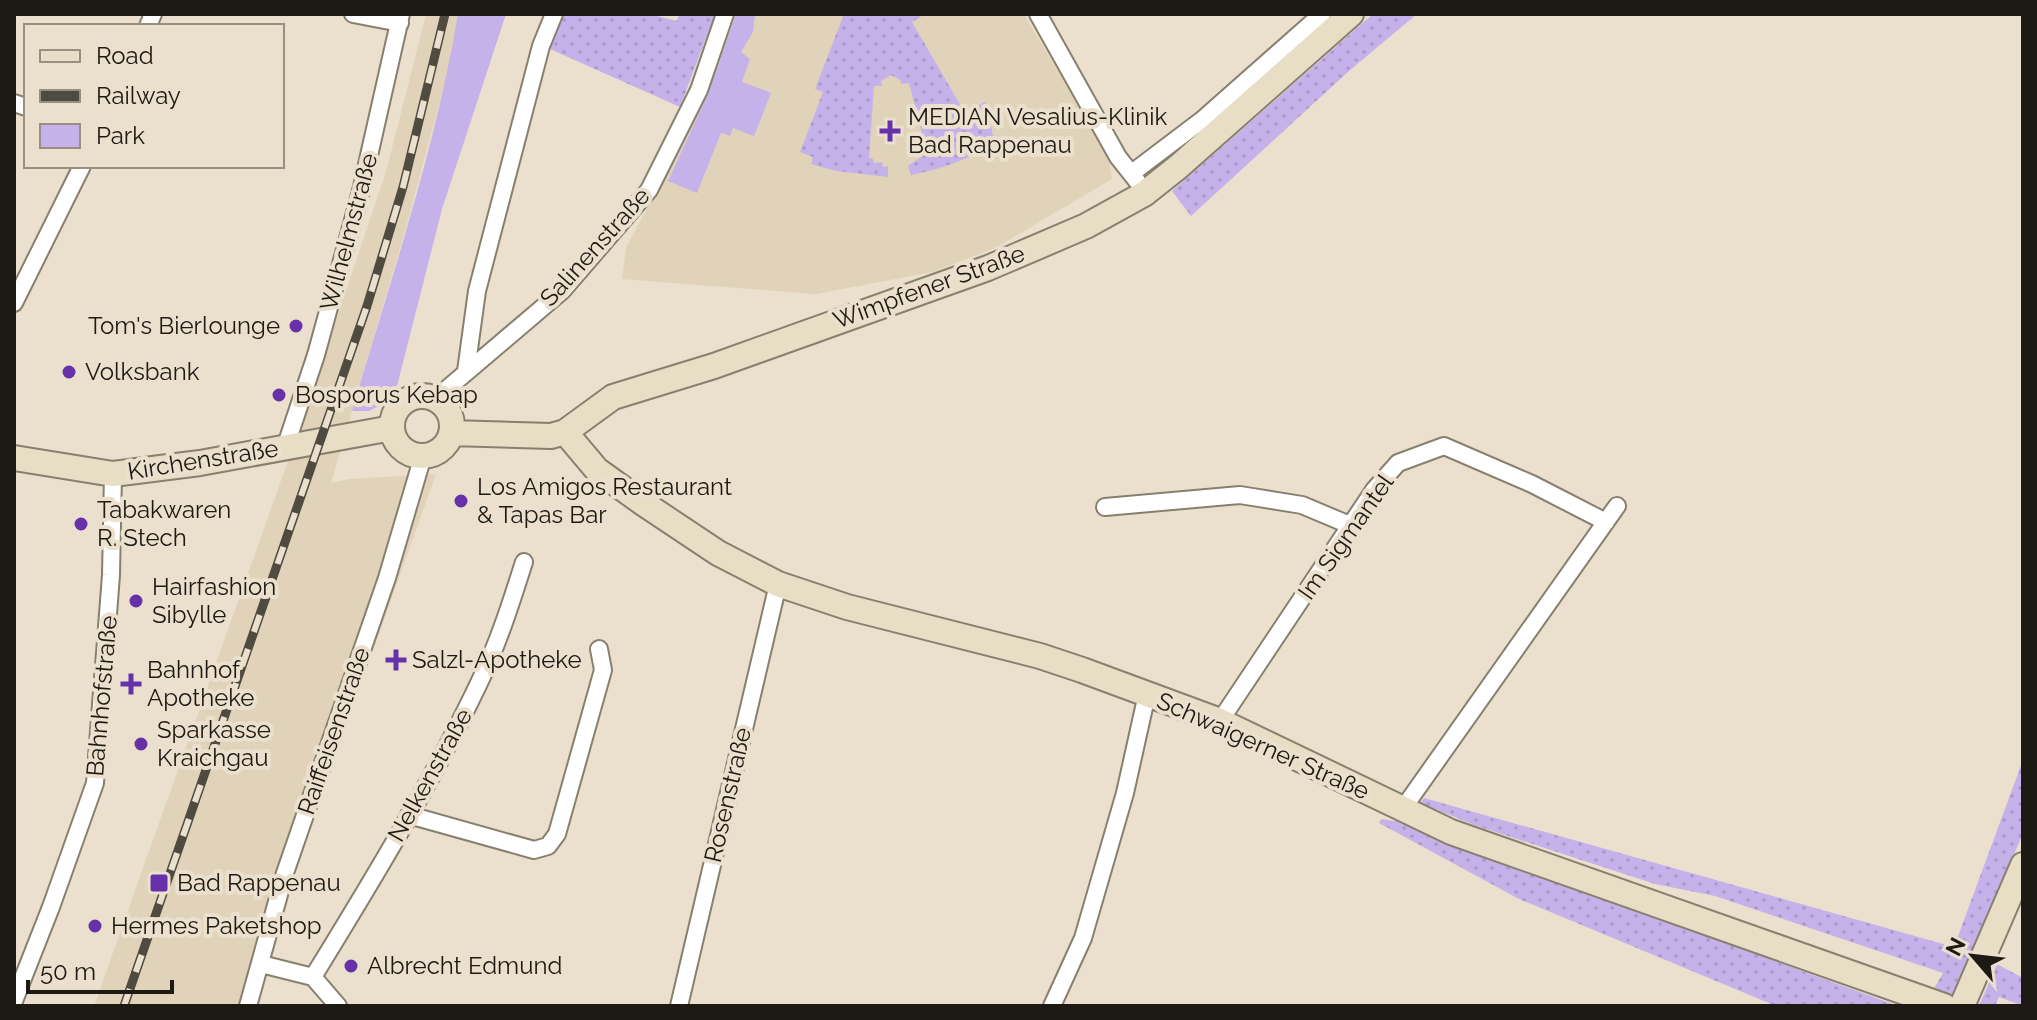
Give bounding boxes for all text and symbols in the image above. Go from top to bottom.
legend [24,24,284,168]
text: Road [96,41,154,70]
text: Railway [96,81,181,110]
place label: MEDIAN Vesalius-Klinik Bad Rappenau [908,102,1167,159]
marker: MEDIAN Vesalius-Klinik Bad Rappenau [879,120,901,142]
text: Park [96,121,145,150]
street label: Wilhelmstraße [314,150,383,314]
street label: Salinenstraße [534,181,656,312]
street label: Wimpfener Straße [829,238,1029,335]
place label: Tom's Bierlounge [88,311,280,340]
marker: Tom's Bierlounge [287,317,305,335]
place label: Volksbank [85,357,200,386]
marker: Volksbank [60,363,78,381]
place label: Bosporus Kebap [295,380,478,409]
marker: Bosporus Kebap [270,386,288,404]
street label: Kirchenstraße [125,433,280,486]
street label: Im Sigmantel [1292,468,1400,605]
place label: Los Amigos Restaurant & Tapas Bar [477,472,732,529]
marker: Los Amigos Restaurant & Tapas Bar [452,492,470,510]
place label: Tabakwaren R. Stech [97,495,231,552]
marker: Tabakwaren R. Stech [72,515,90,533]
place label: Hairfashion Sibylle [152,572,276,629]
marker: Hairfashion Sibylle [127,592,145,610]
street label: Bahnhofstraße [80,614,123,778]
street label: Raiffeisenstraße [291,643,376,818]
place label: Salzl-Apotheke [412,645,582,674]
marker: Salzl-Apotheke [387,651,405,669]
place label: Bahnhof Apotheke [147,655,254,712]
marker: Bahnhof Apotheke [122,675,140,693]
street label: Schwaigerner Straße [1152,686,1374,805]
street label: Nelkenstraße [381,703,478,846]
place label: Sparkasse Kraichgau [157,715,271,772]
street label: Rosenstraße [698,725,757,865]
marker: Sparkasse Kraichgau [132,735,150,753]
place label: Bad Rappenau [177,868,341,897]
marker: Bad Rappenau [148,872,170,894]
place label: Hermes Paketshop [111,911,322,940]
north arrow [1933,916,2013,996]
marker: Hermes Paketshop [86,917,104,935]
text: N [1940,933,1971,960]
scale bar [28,944,172,994]
place label: Albrecht Edmund [367,951,562,980]
text: 50 m [40,957,96,986]
marker: Albrecht Edmund [342,957,360,975]

